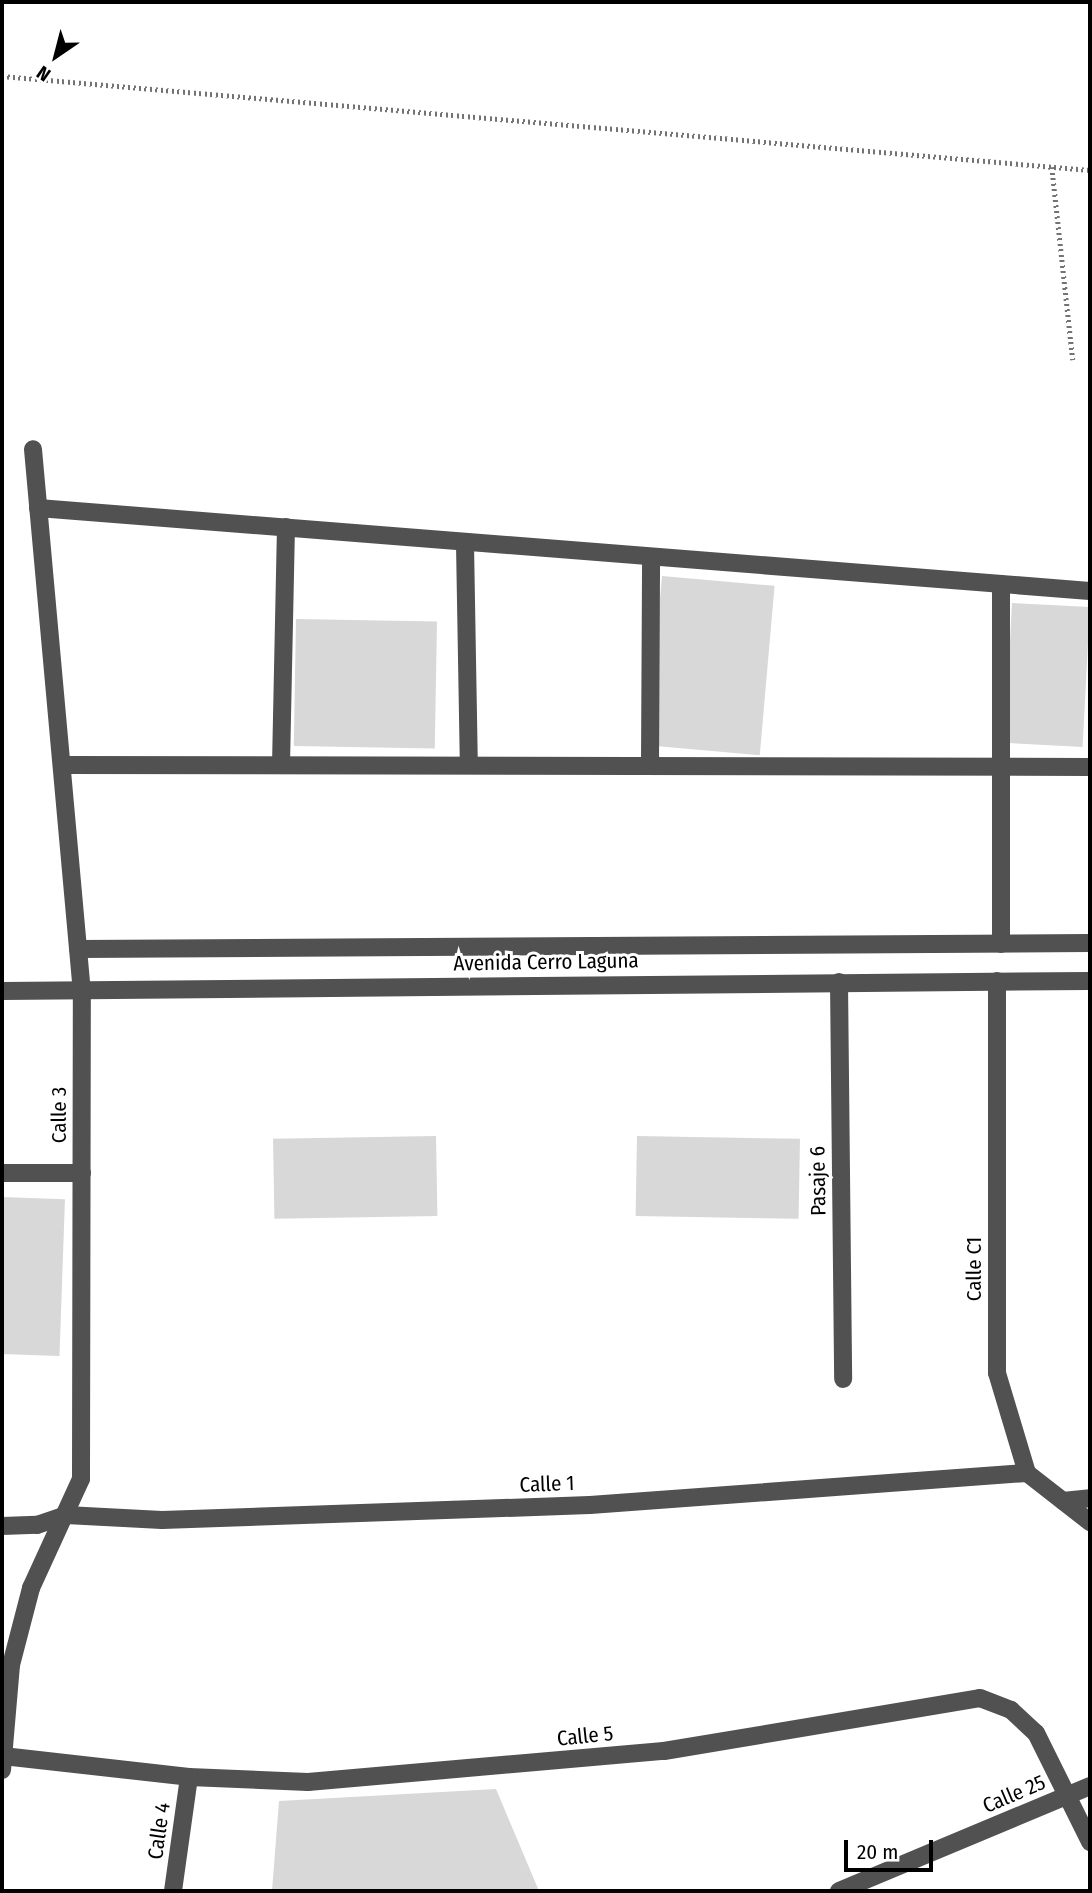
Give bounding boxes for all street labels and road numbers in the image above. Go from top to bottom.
street label: Avenida Cerro Laguna [453,948,639,976]
street label: Calle 3 [46,1087,72,1143]
street label: Pasaje 6 [805,1146,831,1216]
street label: Calle C1 [961,1237,987,1301]
street label: Calle 1 [519,1470,575,1498]
street label: Calle 5 [556,1721,614,1751]
street label: Calle 25 [979,1770,1049,1818]
street label: Calle 4 [143,1801,175,1861]

